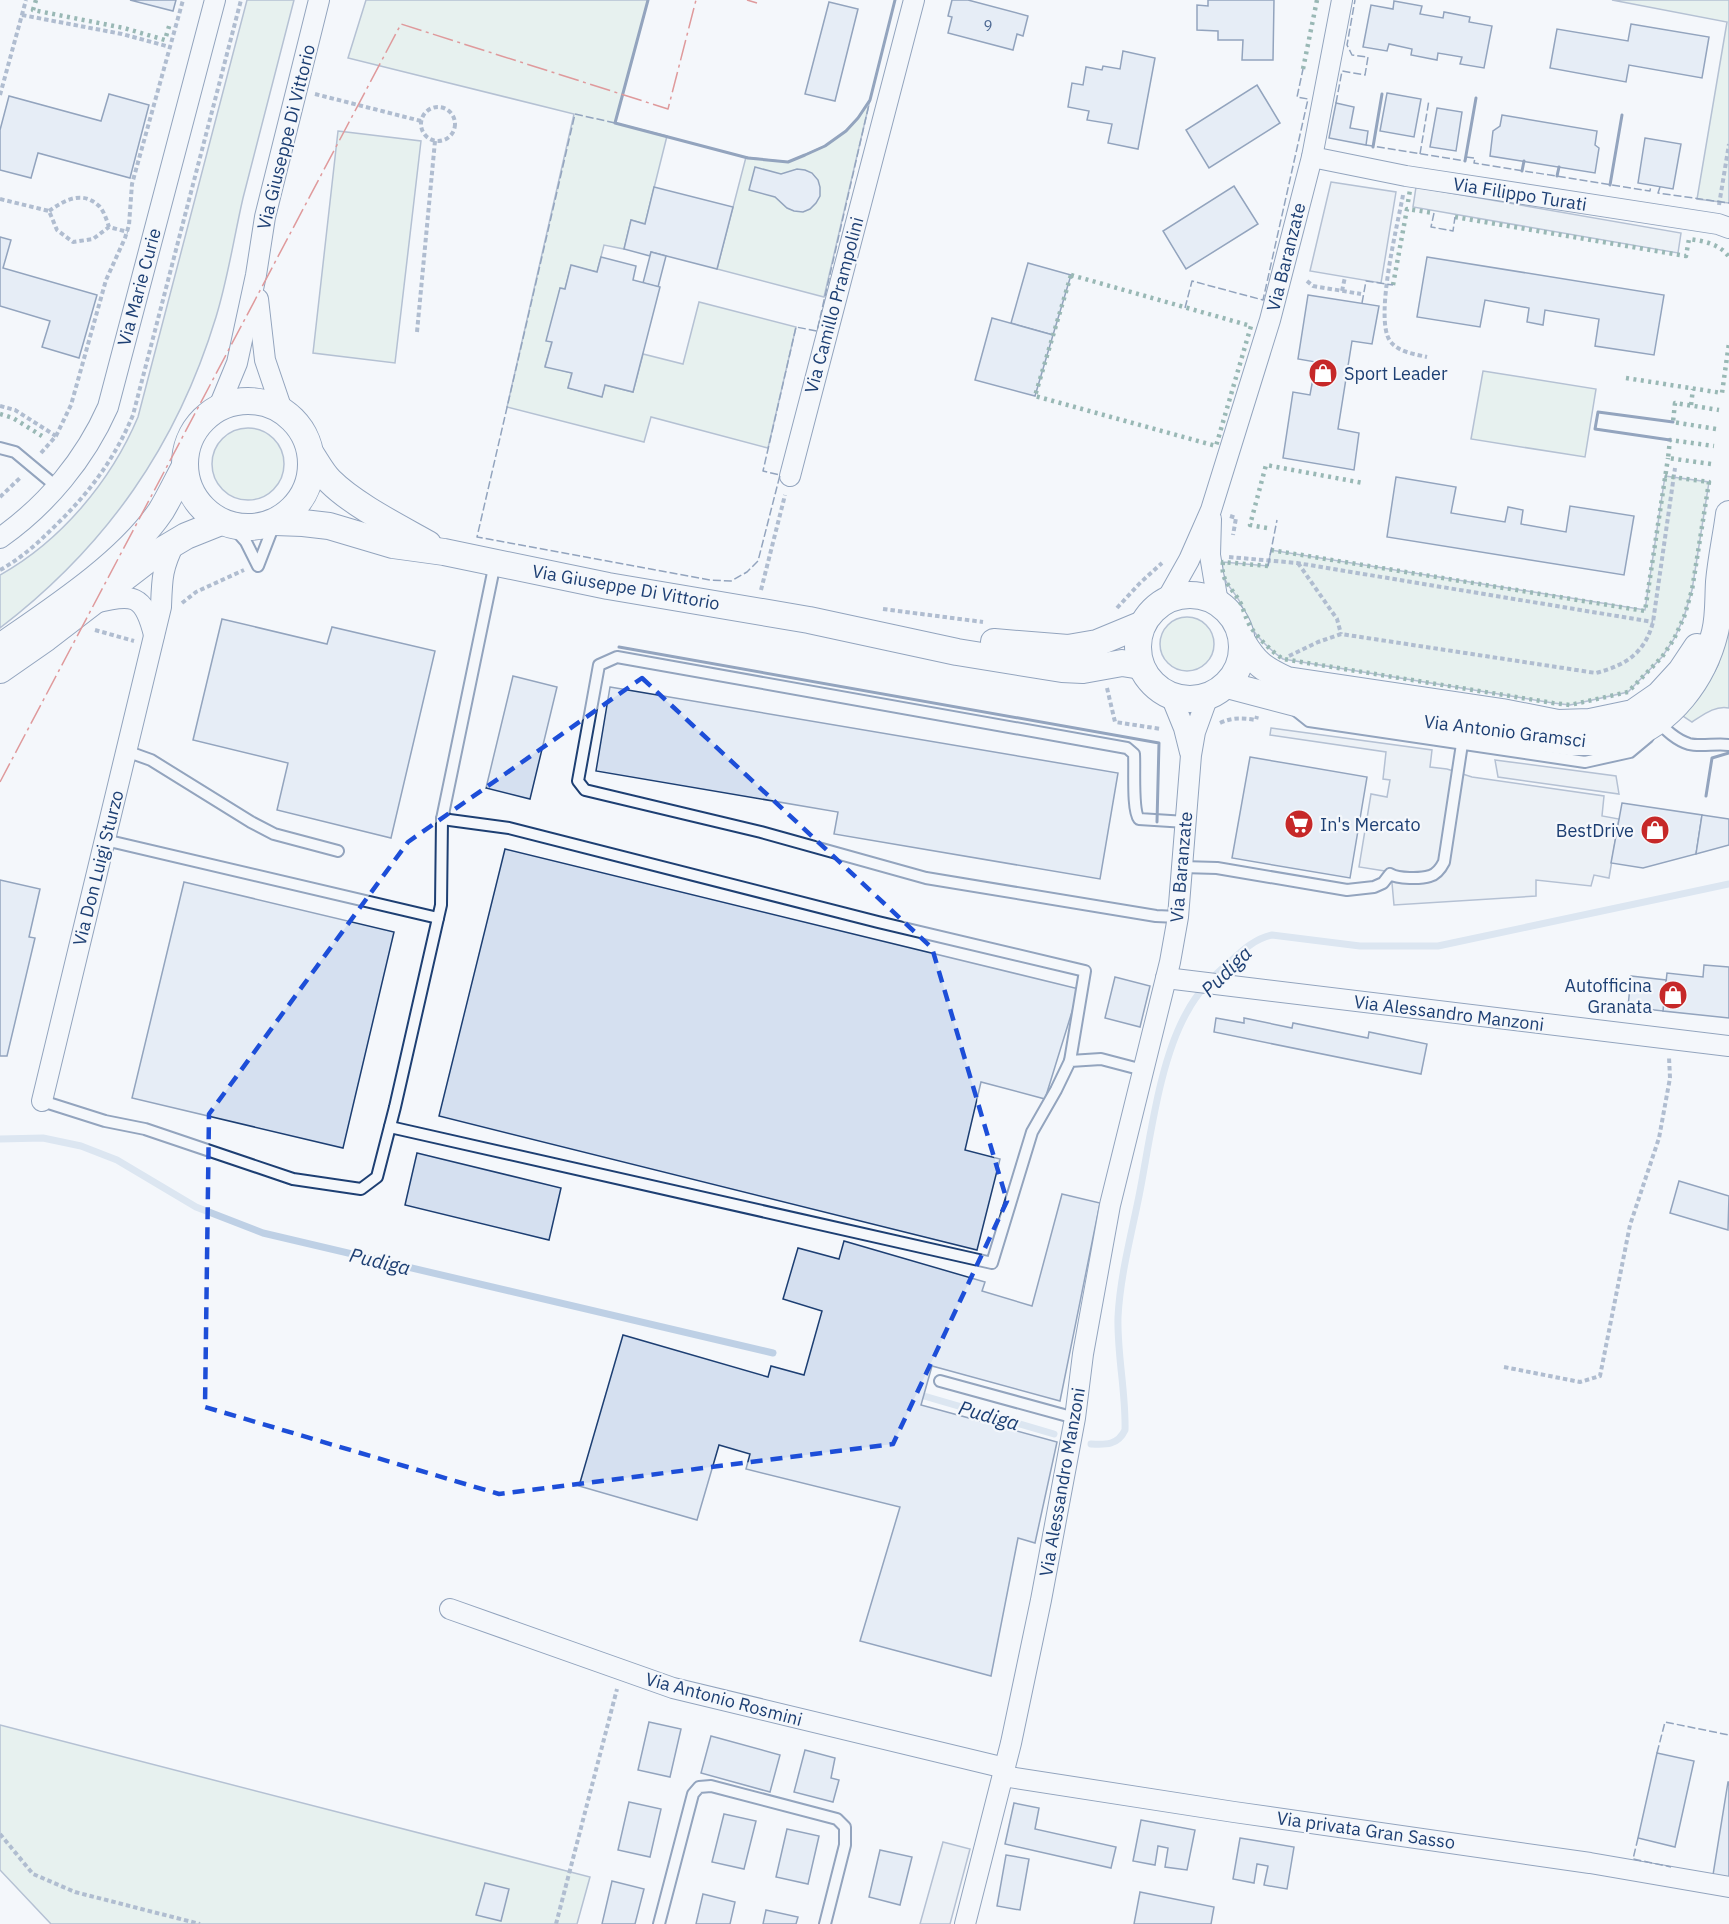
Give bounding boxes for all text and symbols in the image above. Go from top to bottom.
house number: 9 [983,16,993,35]
street label: Via Giuseppe Di Vittorio [252,42,320,232]
street label: Via Filippo Turati [1451,172,1589,216]
street label: Via Baranzate [1261,200,1311,314]
street label: Via Camillo Prampolini [799,214,869,396]
street label: Via Marie Curie [112,225,166,349]
shop icon: Sport Leader [1307,357,1339,389]
place label: Sport Leader [1344,362,1448,385]
street label: Via Giuseppe Di Vittorio [530,559,722,615]
street label: Via Antonio Gramsci [1423,710,1587,752]
street label: Via Don Luigi Sturzo [68,788,128,948]
supermarket icon: In's Mercato [1283,808,1315,840]
street label: Via Baranzate [1165,811,1197,923]
place label: In's Mercato [1320,813,1421,836]
shop icon: BestDrive [1639,814,1671,846]
place label: BestDrive [1556,819,1634,842]
water label: Pudiga [1195,940,1257,1002]
place label: Autofficina Granata [1565,974,1652,1018]
shop icon: Autofficina Granata [1657,979,1689,1011]
street label: Via Alessandro Manzoni [1353,990,1545,1036]
water label: Pudiga [347,1241,413,1281]
street label: Via Alessandro Manzoni [1034,1386,1090,1578]
water label: Pudiga [956,1394,1022,1436]
street label: Via Antonio Rosmini [643,1667,805,1731]
street label: Via privata Gran Sasso [1275,1806,1457,1854]

